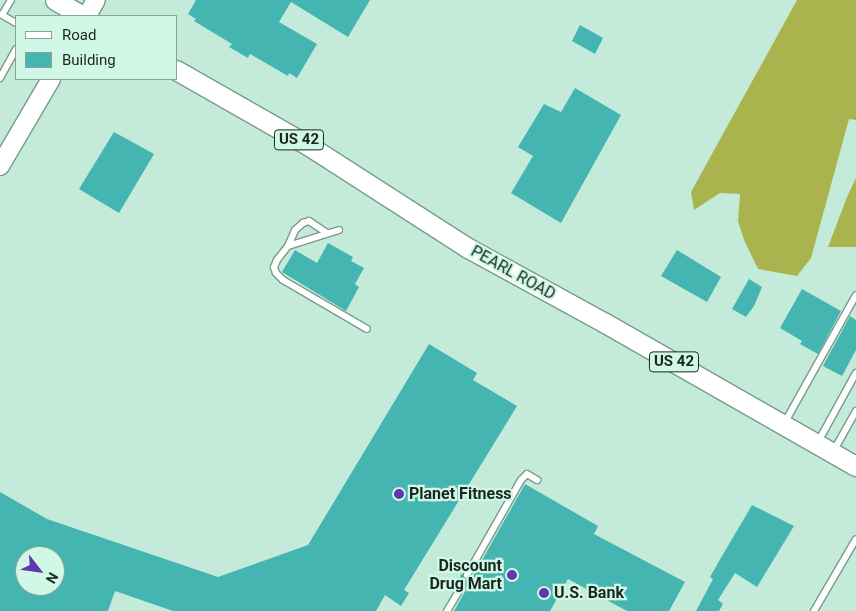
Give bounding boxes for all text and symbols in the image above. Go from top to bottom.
legend [15,15,178,80]
text: Road [62,26,96,44]
text: Building [62,51,116,69]
road number: US 42 [273,128,325,152]
street label: PEARL ROAD [467,242,559,304]
road number: US 42 [648,350,700,374]
place label: Planet Fitness [409,484,512,504]
marker: Planet Fitness [393,488,405,500]
north arrow [15,546,65,596]
place label: Discount Drug Mart [429,556,502,594]
marker: Discount Drug Mart [506,569,518,581]
text: N [43,570,62,586]
place label: U.S. Bank [554,583,624,603]
marker: U.S. Bank [538,587,550,599]

